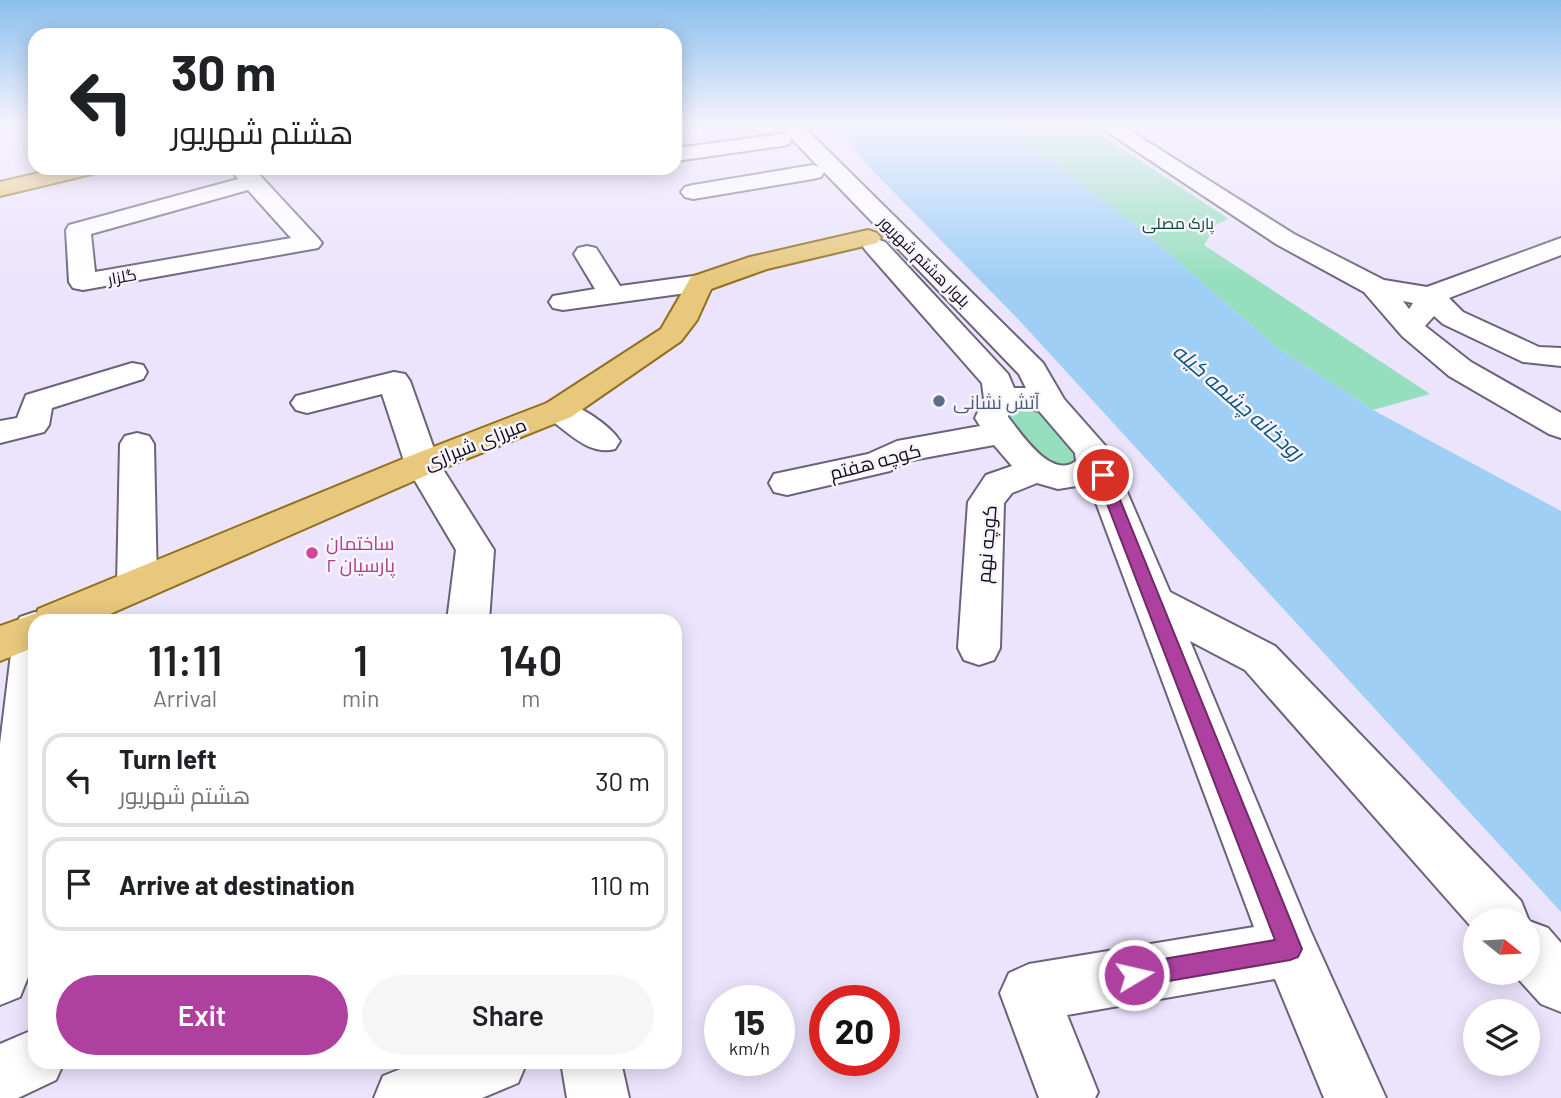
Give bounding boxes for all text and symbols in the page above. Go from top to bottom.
text: 30 m [171,42,276,101]
icon: left [56,56,147,147]
text: هشتم شهریور [171,112,354,150]
street label: بلوار هشتم شهریور [873,211,975,313]
park label: پارک مصلی [1142,213,1215,235]
street label: گلزار [105,264,138,289]
water label: رودخانه چشمه کیله [1167,338,1310,468]
place label: آتش نشانی [953,390,1040,414]
marker: آتش نشانی [931,393,947,409]
street label: میرزای شیرازی [420,412,530,475]
street label: کوچه هفتم [827,438,924,487]
pin [1073,445,1133,505]
icon: arrive [1084,456,1122,494]
street label: کوچه نهم [971,504,1004,584]
place label: ساختمان پارسیان ۲ [326,531,395,578]
marker: ساختمان پارسیان ۲ [304,545,320,561]
text: 11:11 [148,634,222,684]
text: 1 [353,634,368,684]
text: 140 [499,634,562,684]
text: Arrival [153,684,217,712]
text: min [342,684,379,712]
text: m [521,684,540,712]
text: Turn left [119,743,217,774]
icon: left [60,761,98,799]
text: 30 m [595,765,650,796]
text: هشتم شهریور [119,781,250,809]
icon: arrive [60,865,98,903]
text: Arrive at destination [119,869,355,900]
text: 110 m [590,869,650,900]
north arrow [1463,908,1540,985]
map controls [1463,908,1540,1076]
position arrow [1097,938,1171,1012]
button: Exit [56,975,348,1055]
button: Share [362,975,654,1055]
speed limit sign: 20 [809,985,900,1076]
button: layers [1463,999,1540,1076]
text: 15 [734,1000,765,1042]
text: km/h [729,1037,770,1059]

